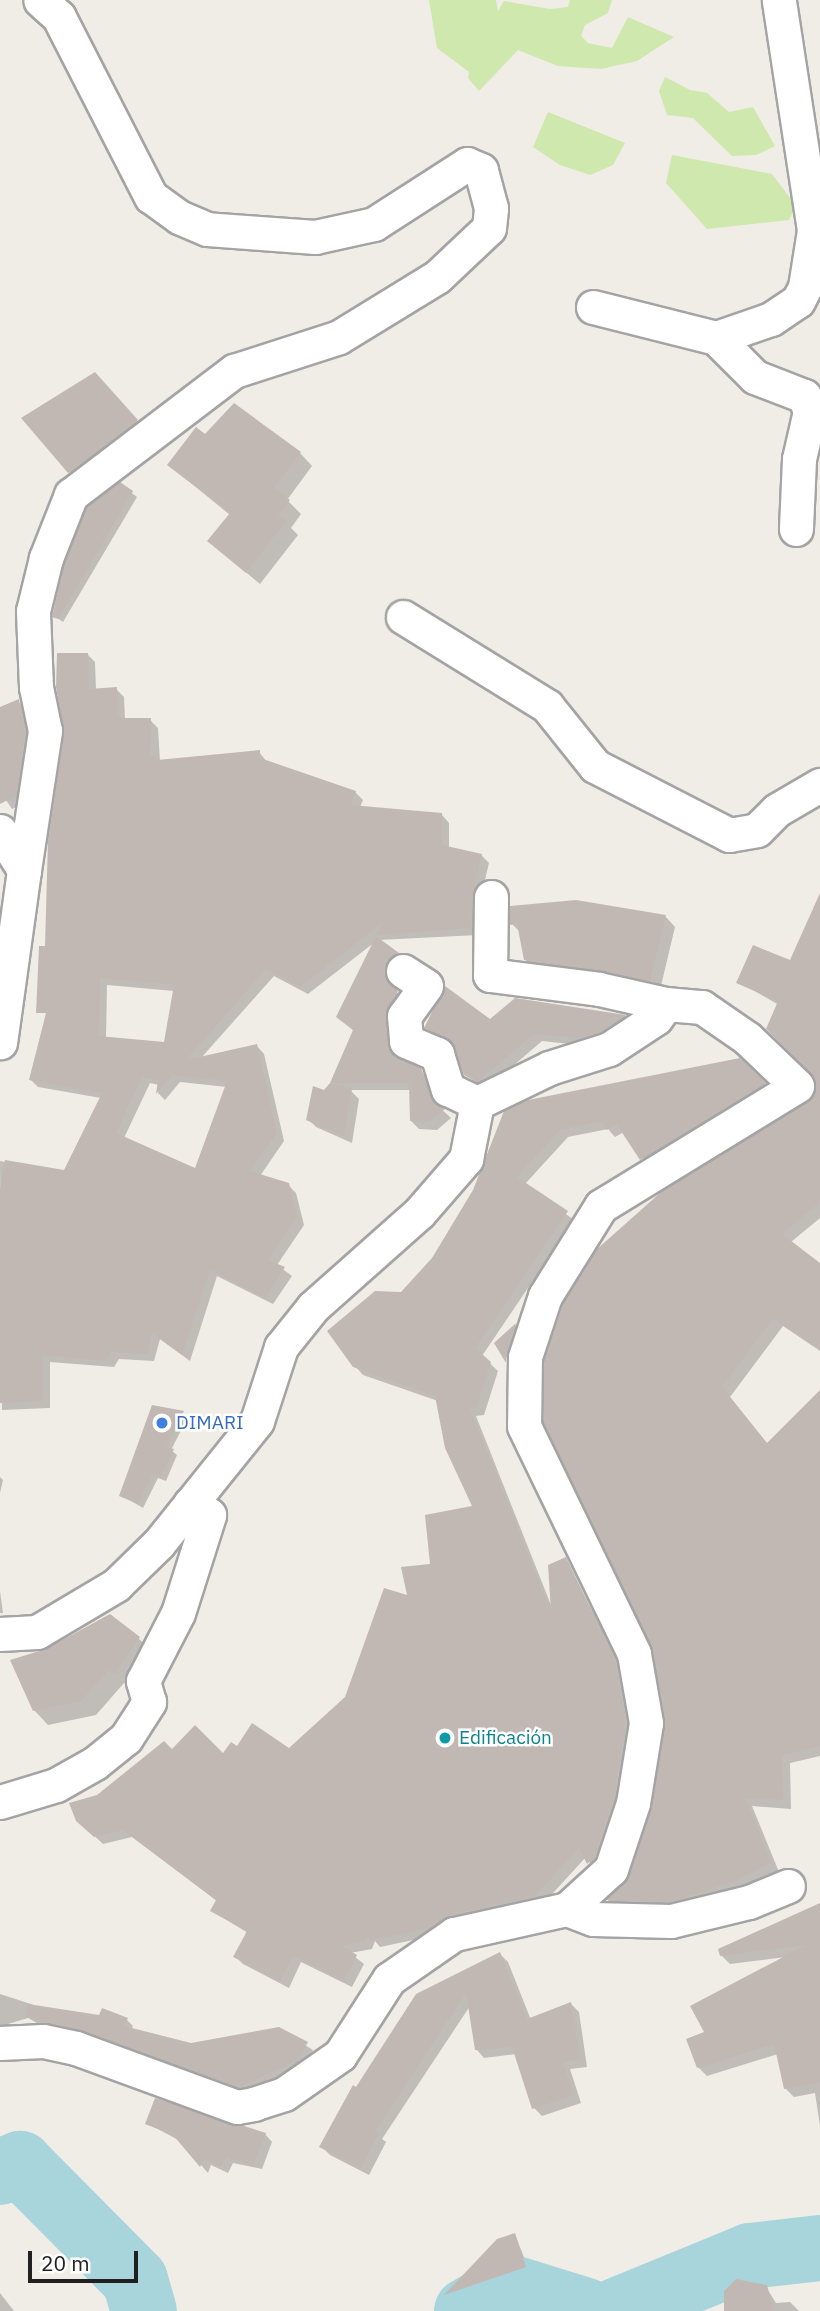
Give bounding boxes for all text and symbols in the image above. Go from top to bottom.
place label: DIMARI [176,1412,244,1434]
marker: DIMARI [154,1415,170,1431]
place label: Edificación [459,1727,552,1749]
marker: Edificación [437,1730,453,1746]
scale bar [32,2238,142,2282]
text: 20 m [41,2249,90,2277]

